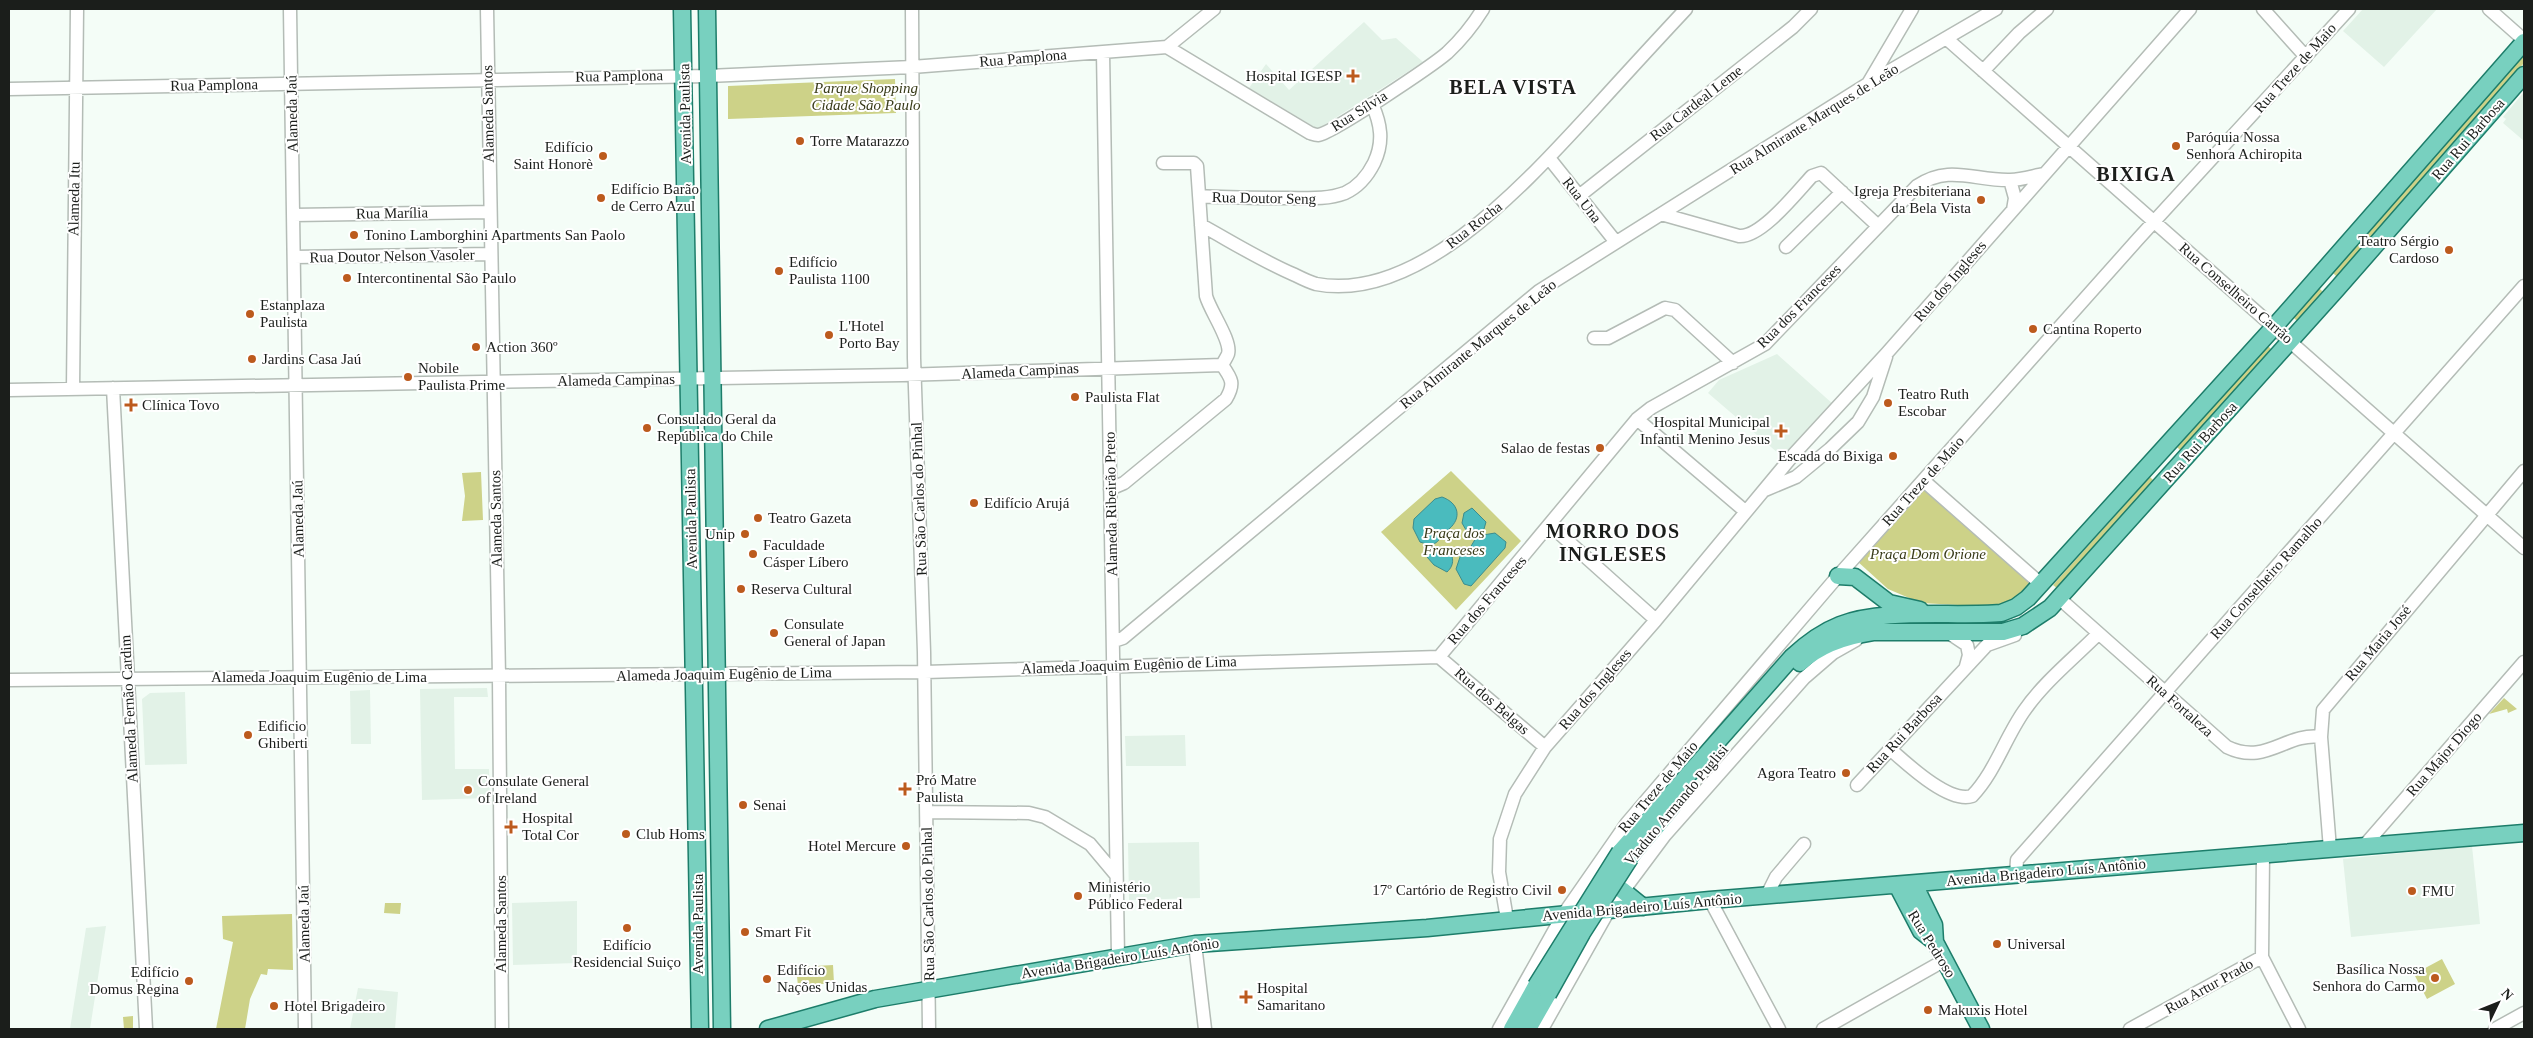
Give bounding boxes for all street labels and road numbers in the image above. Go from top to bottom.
street label: Rua Treze de Maio [2251,20,2339,116]
street label: Rua Pamplona [979,46,1068,70]
street label: Rua Almirante Marques de Leão [1727,60,1901,178]
street label: Rua Cardeal Leme [1647,62,1745,144]
street label: Avenida Paulista [676,63,694,165]
street label: Alameda Santos [479,65,497,163]
street label: Rua Pamplona [575,67,663,85]
street label: Alameda Jaú [283,74,301,153]
street label: Rua Pamplona [170,76,258,94]
street label: Rua Sílvia [1328,87,1390,134]
street label: Rua Rui Barbosa [2428,95,2508,183]
street label: Alameda Itu [65,161,83,236]
street label: Rua Una [1559,174,1605,226]
street label: Rua Doutor Seng [1212,189,1317,207]
street label: Rua Rocha [1443,198,1505,252]
street label: Rua Marília [356,204,429,222]
street label: Rua dos Ingleses [1911,237,1989,325]
street label: Rua Conselheiro Carrão [2176,239,2296,347]
street label: Rua Doutor Nelson Vasoler [309,247,475,265]
street label: Rua dos Franceses [1754,261,1844,351]
street label: Rua Almirante Marques de Leão [1397,276,1559,412]
street label: Alameda Campinas [961,360,1079,382]
street label: Alameda Campinas [557,371,675,389]
street label: Rua Rui Barbosa [2160,398,2240,485]
street label: Rua São Carlos do Pinhal [908,422,930,576]
street label: Alameda Ribeirão Preto [1102,431,1120,577]
street label: Rua Treze de Maio [1879,433,1967,529]
street label: Avenida Paulista [682,468,700,570]
street label: Alameda Santos [487,470,505,568]
street label: Alameda Jaú [289,479,307,558]
street label: Rua Conselheiro Ramalho [2207,514,2325,642]
street label: Rua dos Franceses [1444,553,1530,647]
street label: Rua Maria José [2342,602,2414,684]
street label: Alameda Fernão Cardim [117,634,141,783]
street label: Rua dos Ingleses [1556,645,1634,733]
street label: Alameda Joaquim Eugênio de Lima [1021,653,1237,677]
street label: Alameda Joaquim Eugênio de Lima [616,664,832,684]
street label: Rua dos Belgas [1452,664,1533,738]
street label: Alameda Joaquim Eugênio de Lima [211,669,427,685]
street label: Rua Fortaleza [2144,672,2217,740]
street label: Rua Rui Barbosa [1863,690,1945,776]
street label: Rua Major Diogo [2403,709,2485,799]
street label: Rua Treze de Maio [1615,738,1701,836]
street label: Viaduto Armando Puglisi [1621,741,1731,869]
street label: Rua São Carlos do Pinhal [919,827,937,981]
street label: Avenida Brigadeiro Luís Antônio [1946,855,2146,889]
street label: Avenida Paulista [690,873,706,974]
street label: Alameda Santos [493,875,509,973]
street label: Alameda Jaú [295,884,313,963]
street label: Avenida Brigadeiro Luís Antônio [1542,890,1742,924]
street label: Rua Pedroso [1905,907,1959,981]
street label: Avenida Brigadeiro Luís Antônio [1020,934,1220,982]
street label: Rua Artur Prado [2162,955,2256,1017]

